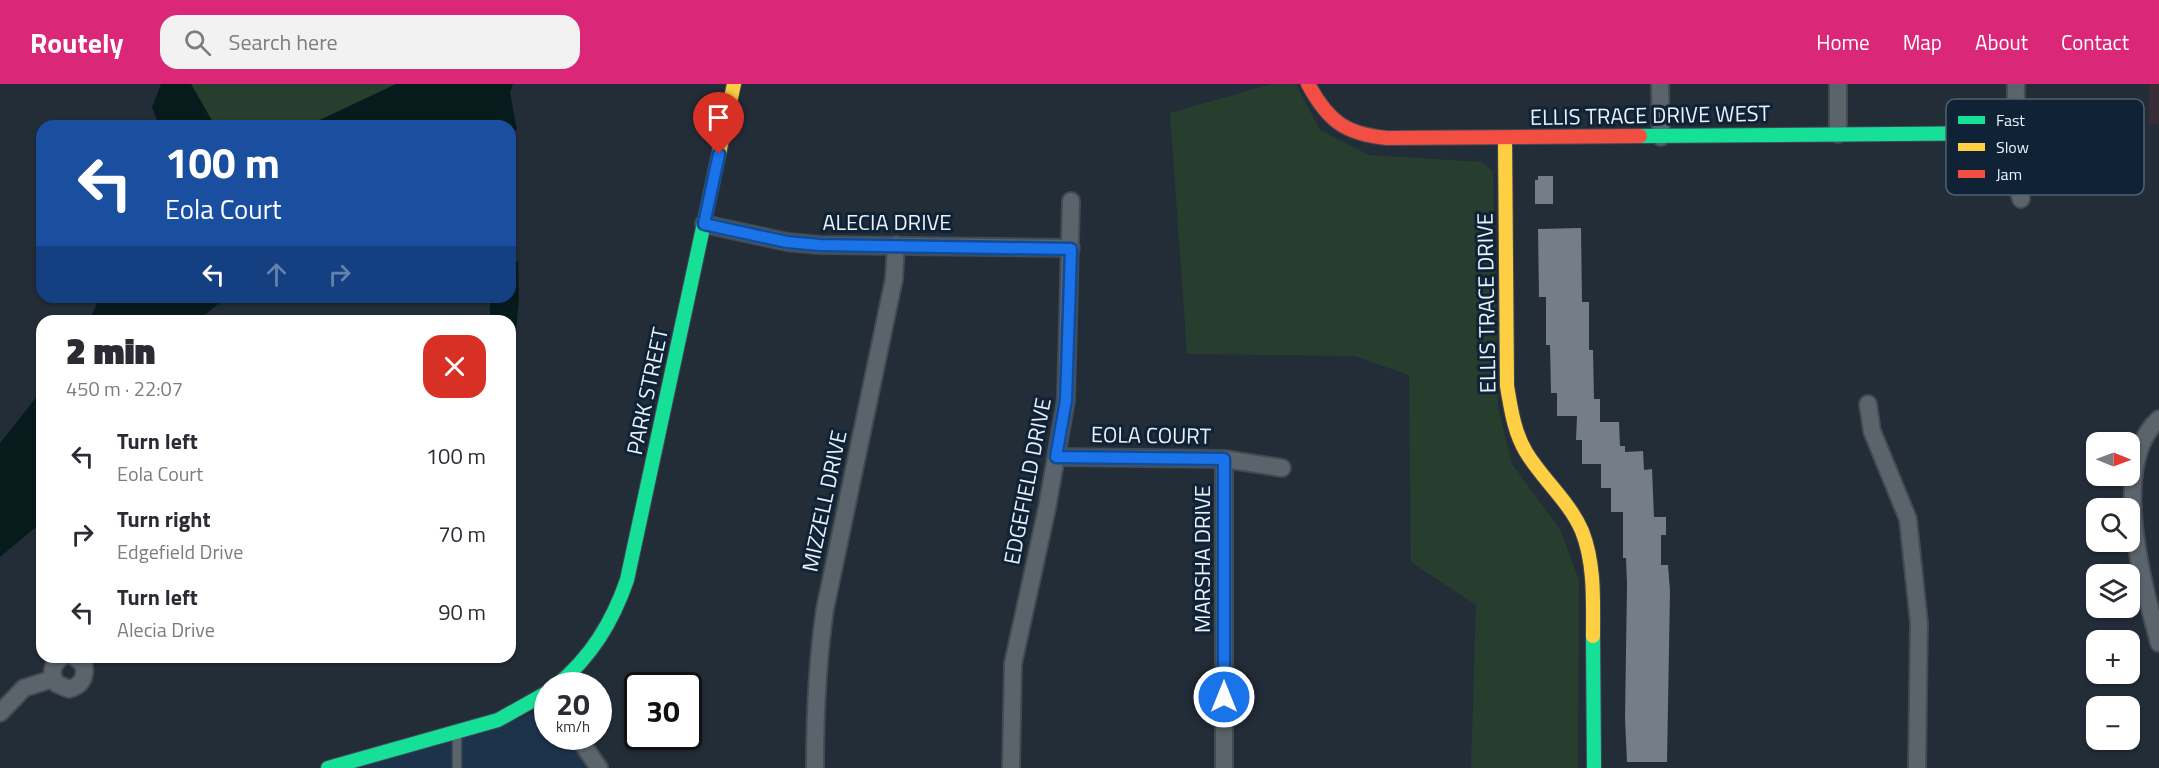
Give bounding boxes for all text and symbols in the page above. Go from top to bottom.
search box [160,15,580,69]
text: Routely [30,21,124,64]
text: Search here [229,25,338,59]
icon: search [181,26,214,59]
text: Home [1816,26,1870,58]
text: Map [1903,26,1942,58]
text: About [1975,26,2028,58]
text: Contact [2061,26,2129,58]
pin [693,92,744,154]
street label: ELLIS TRACE DRIVE WEST [1530,96,1771,134]
legend [1946,99,2144,195]
icon: arrive [702,101,735,134]
text: Fast [1996,108,2025,132]
text: 100 m [165,130,280,194]
text: Slow [1996,135,2029,159]
icon: left [66,144,144,222]
text: Jam [1996,162,2022,186]
text: Eola Court [165,188,281,229]
street label: ALECIA DRIVE [822,205,952,239]
street label: ELLIS TRACE DRIVE [1467,213,1505,393]
icon: left [197,258,230,291]
icon: ahead [260,258,293,291]
icon: right [323,258,356,291]
text: 2 min [66,323,155,378]
street label: PARK STREET [617,324,677,458]
button: close [423,335,486,398]
text: 450 m · 22:07 [66,373,183,404]
street label: EDGEFIELD DRIVE [994,395,1060,567]
street label: EOLA COURT [1091,417,1212,453]
text: Turn left [117,424,198,458]
street label: MIZZELL DRIVE [792,427,856,575]
north arrow [2086,432,2140,486]
map controls [2086,432,2140,750]
text: 100 m [426,439,486,473]
icon: left [66,440,99,473]
text: Eola Court [117,458,203,489]
street label: MARSHA DRIVE [1185,485,1219,633]
button: search [2086,498,2140,552]
text: Turn right [117,502,211,536]
text: 70 m [438,517,486,551]
icon: right [66,518,99,551]
text: Edgefield Drive [117,536,243,567]
button: layers [2086,564,2140,618]
text: Turn left [117,580,198,614]
text: 90 m [438,595,486,629]
icon: left [66,596,99,629]
text: Alecia Drive [117,614,215,645]
button: + [2086,630,2140,684]
position arrow [1192,665,1256,729]
speed limit sign: 30 [624,672,702,750]
text: 20 [556,681,590,727]
button: − [2086,696,2140,750]
text: km/h [556,715,590,738]

